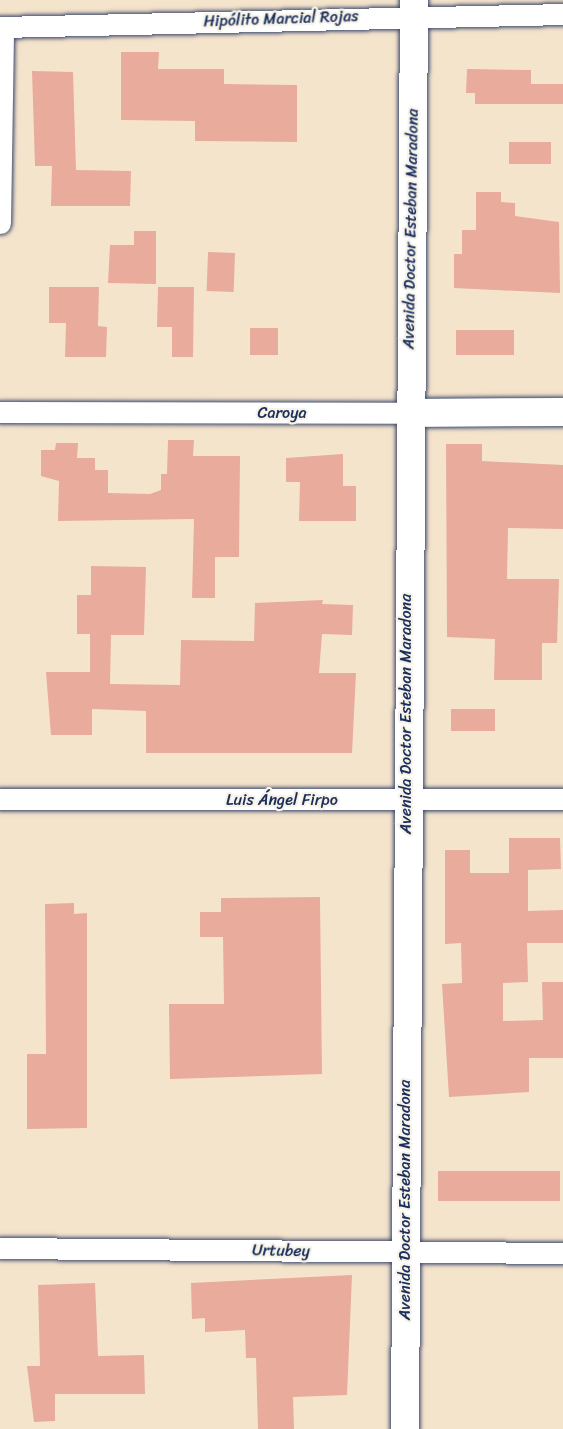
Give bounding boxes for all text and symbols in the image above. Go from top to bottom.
street label: Hipólito Marcial Rojas [203,7,359,31]
street label: Avenida Doctor Esteban Maradona [399,108,423,350]
street label: Caroya [257,403,307,423]
street label: Avenida Doctor Esteban Maradona [396,594,416,834]
street label: Luis Ángel Firpo [226,790,338,810]
street label: Avenida Doctor Esteban Maradona [395,1080,415,1320]
street label: Urtubey [252,1241,310,1261]

